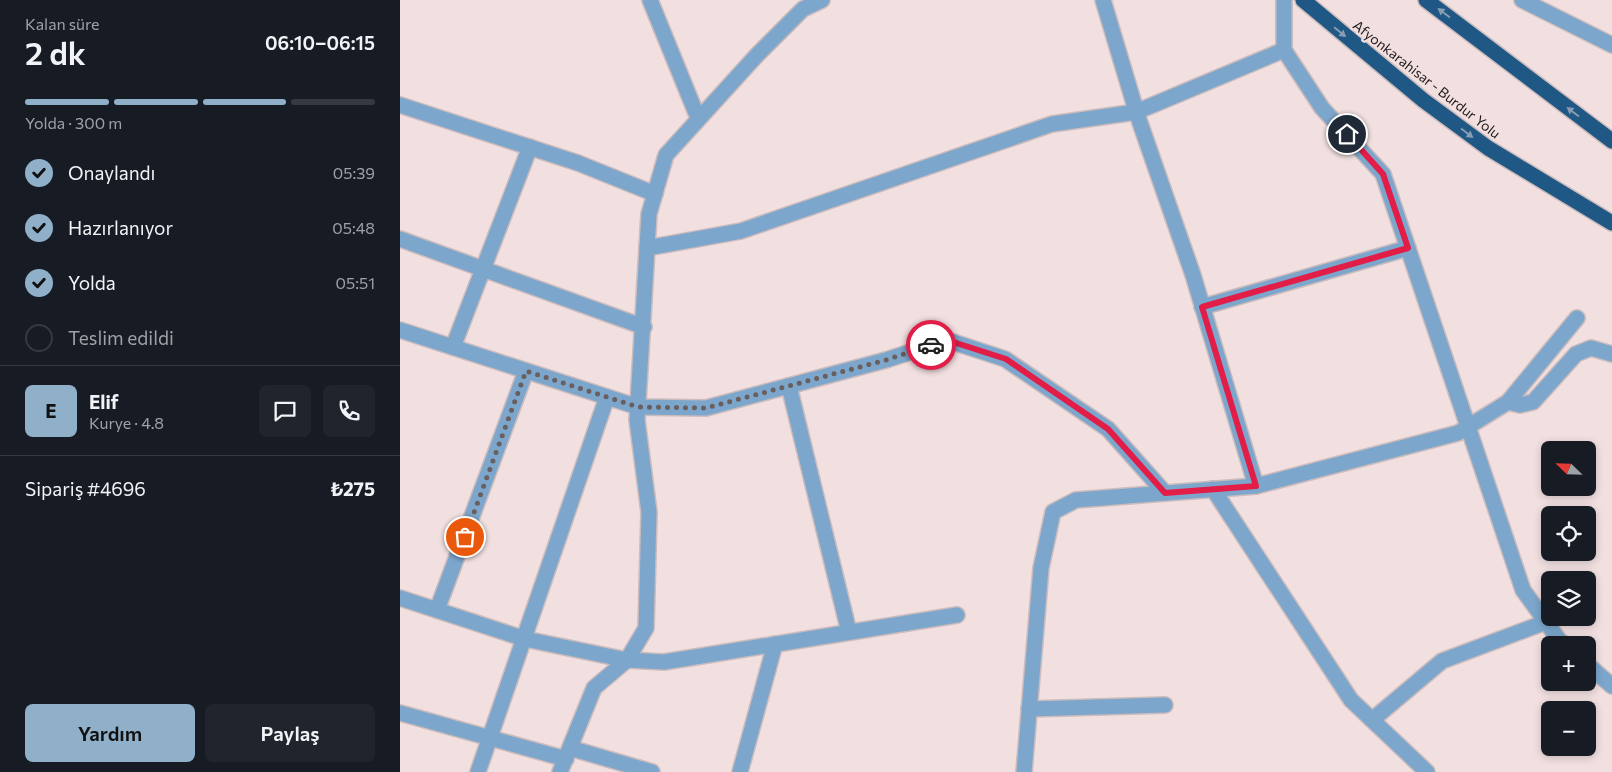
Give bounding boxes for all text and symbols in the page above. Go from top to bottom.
one-way arrow [1438,8,1451,19]
text: Kalan süre [25,14,100,33]
street label: Afyonkarahisar - Burdur Yolu [1350,16,1504,142]
one-way arrow [1333,26,1346,37]
text: 06:10–06:15 [265,31,375,54]
text: 2 dk [25,32,86,72]
one-way arrow [1567,106,1580,117]
text: Yolda · 300 m [25,113,122,132]
pin [1326,113,1368,155]
icon: home [1333,120,1361,148]
one-way arrow [1460,128,1474,138]
icon: check [25,159,53,187]
text: Onaylandı [68,161,155,184]
text: 05:39 [333,163,375,182]
icon: check [25,214,53,242]
text: Hazırlanıyor [68,216,173,239]
text: 05:48 [332,218,375,237]
icon: check [25,269,53,297]
text: Yolda [68,271,116,294]
text: 05:51 [336,273,375,292]
courier [906,320,956,370]
text: Teslim edildi [68,326,174,349]
icon: car [917,331,945,359]
button: chat [259,385,311,437]
button: phone [323,385,375,437]
text: Elif [89,390,119,413]
text: E [45,399,57,422]
text: Kurye · 4.8 [89,413,164,432]
north arrow [1541,441,1596,496]
map controls [1541,441,1596,756]
text: Sipariş #4696 [25,477,146,500]
text: ₺275 [330,477,375,500]
button: locate [1541,506,1596,561]
pin [444,516,486,558]
icon: bag [451,523,479,551]
button: layers [1541,571,1596,626]
button: + [1541,636,1596,691]
button: − [1541,701,1596,756]
button: Yardım [25,704,195,762]
button: Paylaş [205,704,375,762]

